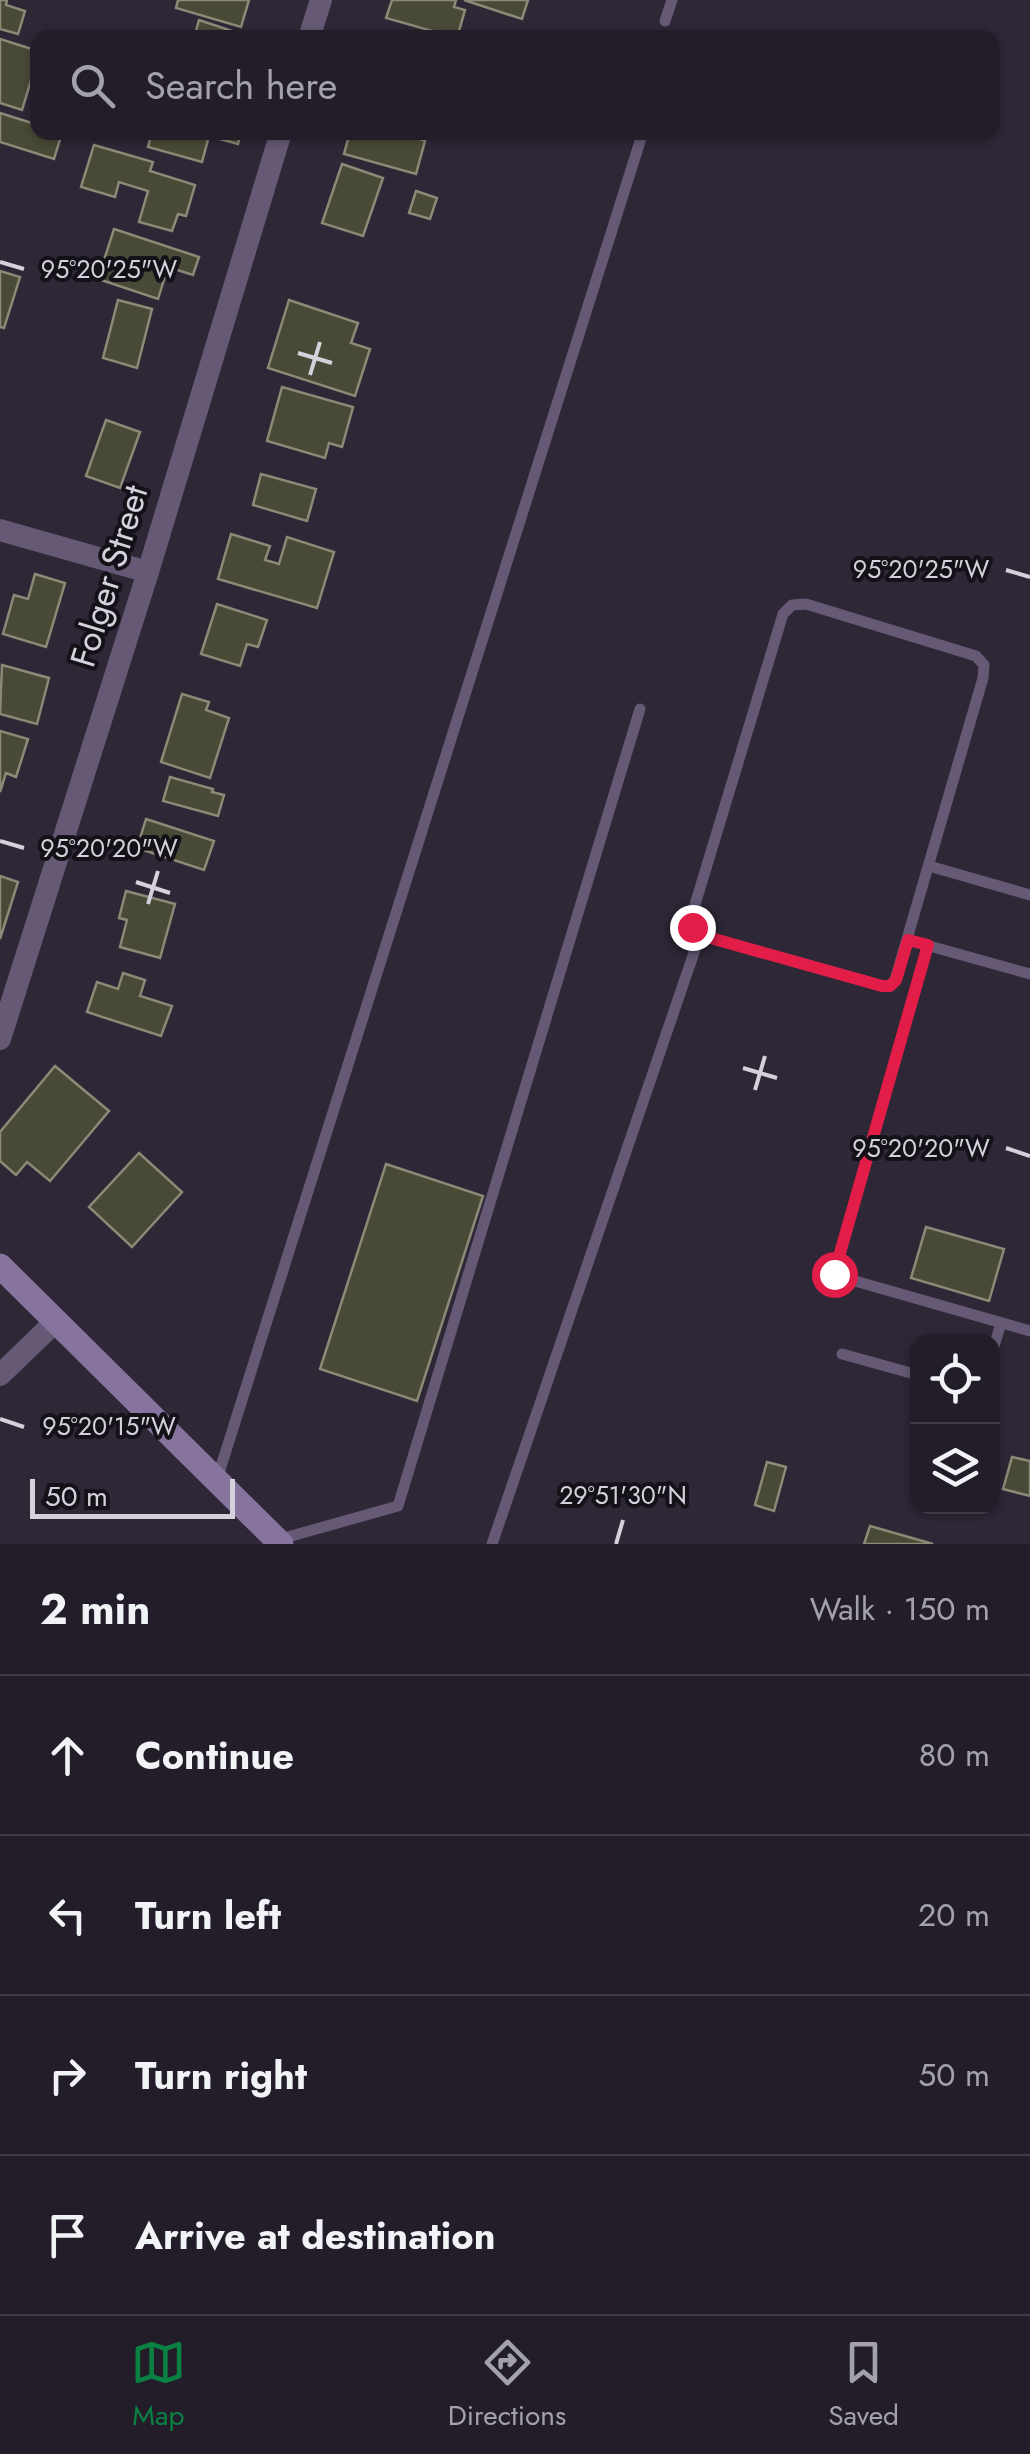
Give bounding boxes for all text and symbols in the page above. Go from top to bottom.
search box [30,30,1000,140]
icon: search [65,58,120,113]
text: Search here [145,58,337,113]
text: 95°20'25"W [41,251,177,287]
street label: Folger Street [58,478,161,673]
text: 95°20'25"W [853,551,989,587]
text: 95°20'20"W [40,830,178,866]
route end [670,905,716,951]
text: 95°20'20"W [852,1130,990,1166]
route start [812,1252,858,1298]
map controls [910,1334,1000,1514]
button: locate [910,1334,1000,1424]
text: 95°20'15"W [42,1408,176,1444]
button: layers [910,1424,1000,1514]
scale bar [30,1474,235,1518]
text: 50 m [45,1476,108,1517]
text: 29°51'30"N [559,1477,687,1513]
text: 2 min [40,1579,150,1640]
text: Walk · 150 m [810,1586,990,1632]
icon: ahead [40,1728,95,1783]
text: Continue [135,1728,294,1783]
text: 80 m [919,1732,990,1778]
icon: left [40,1888,95,1943]
text: Turn left [135,1888,281,1943]
text: 20 m [918,1892,990,1938]
icon: right [40,2048,95,2103]
text: Turn right [135,2048,307,2103]
text: 50 m [918,2052,990,2098]
icon: arrive [40,2208,95,2263]
text: Arrive at destination [135,2208,496,2263]
tab: Map [131,2335,186,2436]
tab: Directions [448,2335,566,2436]
tab: Saved [828,2335,899,2436]

